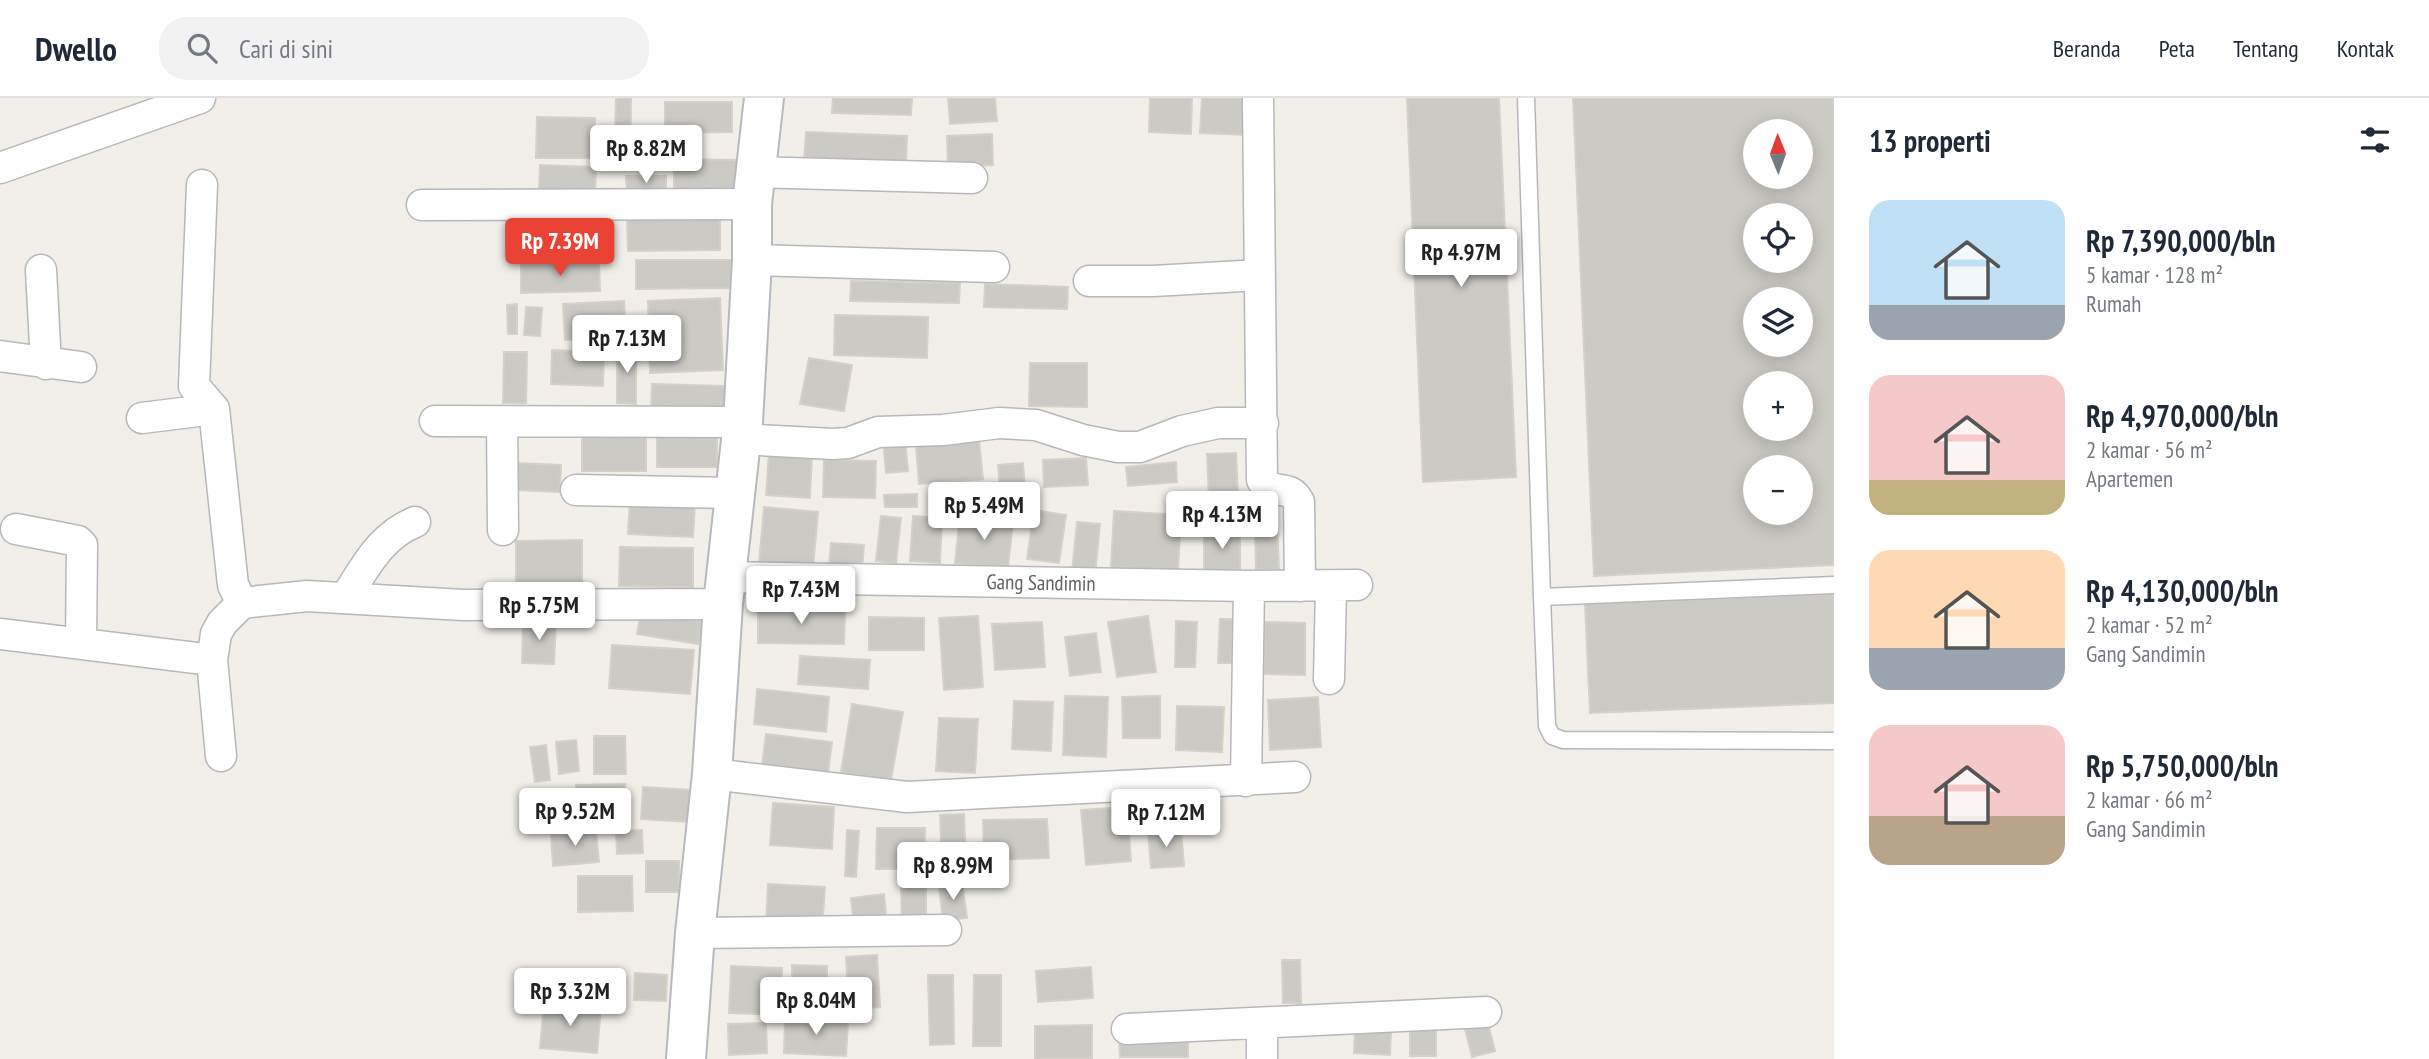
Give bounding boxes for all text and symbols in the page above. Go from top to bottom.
search box [159,17,649,80]
text: Dwello [35,27,117,70]
icon: search [183,29,221,67]
text: Cari di sini [239,32,333,65]
text: Beranda [2053,33,2121,64]
text: Peta [2159,33,2195,64]
text: Tentang [2233,33,2299,64]
text: Kontak [2337,33,2394,64]
north arrow [1743,119,1813,189]
map controls [1743,119,1813,525]
text: 13 properti [1869,121,1991,160]
icon: filters [2356,121,2394,159]
pin: Rp 8.82M [574,126,718,185]
text: Rp 8.82M [606,133,686,162]
button: locate [1743,203,1813,273]
pin: Rp 7.39M [488,218,632,278]
text: Rp 7,390,000/bln [2086,221,2276,260]
text: Rp 7.39M [521,226,599,255]
icon: home [1925,228,2009,312]
pin: Rp 4.97M [1389,230,1533,289]
text: Rp 4.97M [1421,237,1501,266]
text: 5 kamar · 128 m² [2086,260,2223,289]
button: layers [1743,287,1813,357]
text: Rumah [2086,289,2141,318]
pin: Rp 7.13M [555,316,699,375]
text: Rp 7.13M [588,323,666,352]
button: + [1743,371,1813,441]
text: Rp 4,970,000/bln [2086,396,2279,435]
icon: home [1925,403,2009,487]
text: 2 kamar · 56 m² [2086,435,2213,464]
button: − [1743,455,1813,525]
text: Apartemen [2086,464,2173,493]
pin: Rp 5.49M [912,482,1056,542]
text: Rp 5.49M [944,490,1024,519]
pin: Rp 4.13M [1150,491,1294,551]
text: Rp 4.13M [1182,499,1262,528]
pin: Rp 7.43M [729,566,873,626]
street label: Gang Sandimin [986,568,1096,597]
text: Rp 4,130,000/bln [2086,571,2279,610]
text: Rp 7.43M [762,574,840,603]
icon: home [1925,578,2009,662]
pin: Rp 5.75M [467,582,611,642]
text: Rp 5.75M [499,590,579,619]
text: 2 kamar · 52 m² [2086,610,2213,639]
text: Gang Sandimin [2086,639,2206,668]
text: Rp 5,750,000/bln [2086,746,2279,785]
icon: home [1925,753,2009,837]
text: 2 kamar · 66 m² [2086,785,2213,814]
pin: Rp 9.52M [503,788,647,848]
pin: Rp 7.12M [1094,790,1238,849]
text: Rp 9.52M [535,796,615,825]
text: Rp 7.12M [1127,797,1205,826]
text: Gang Sandimin [2086,814,2206,843]
pin: Rp 8.99M [881,842,1025,902]
text: Rp 8.99M [913,850,993,879]
pin: Rp 3.32M [498,968,642,1028]
text: Rp 3.32M [530,976,610,1005]
pin: Rp 8.04M [744,978,888,1037]
text: Rp 8.04M [776,985,856,1014]

